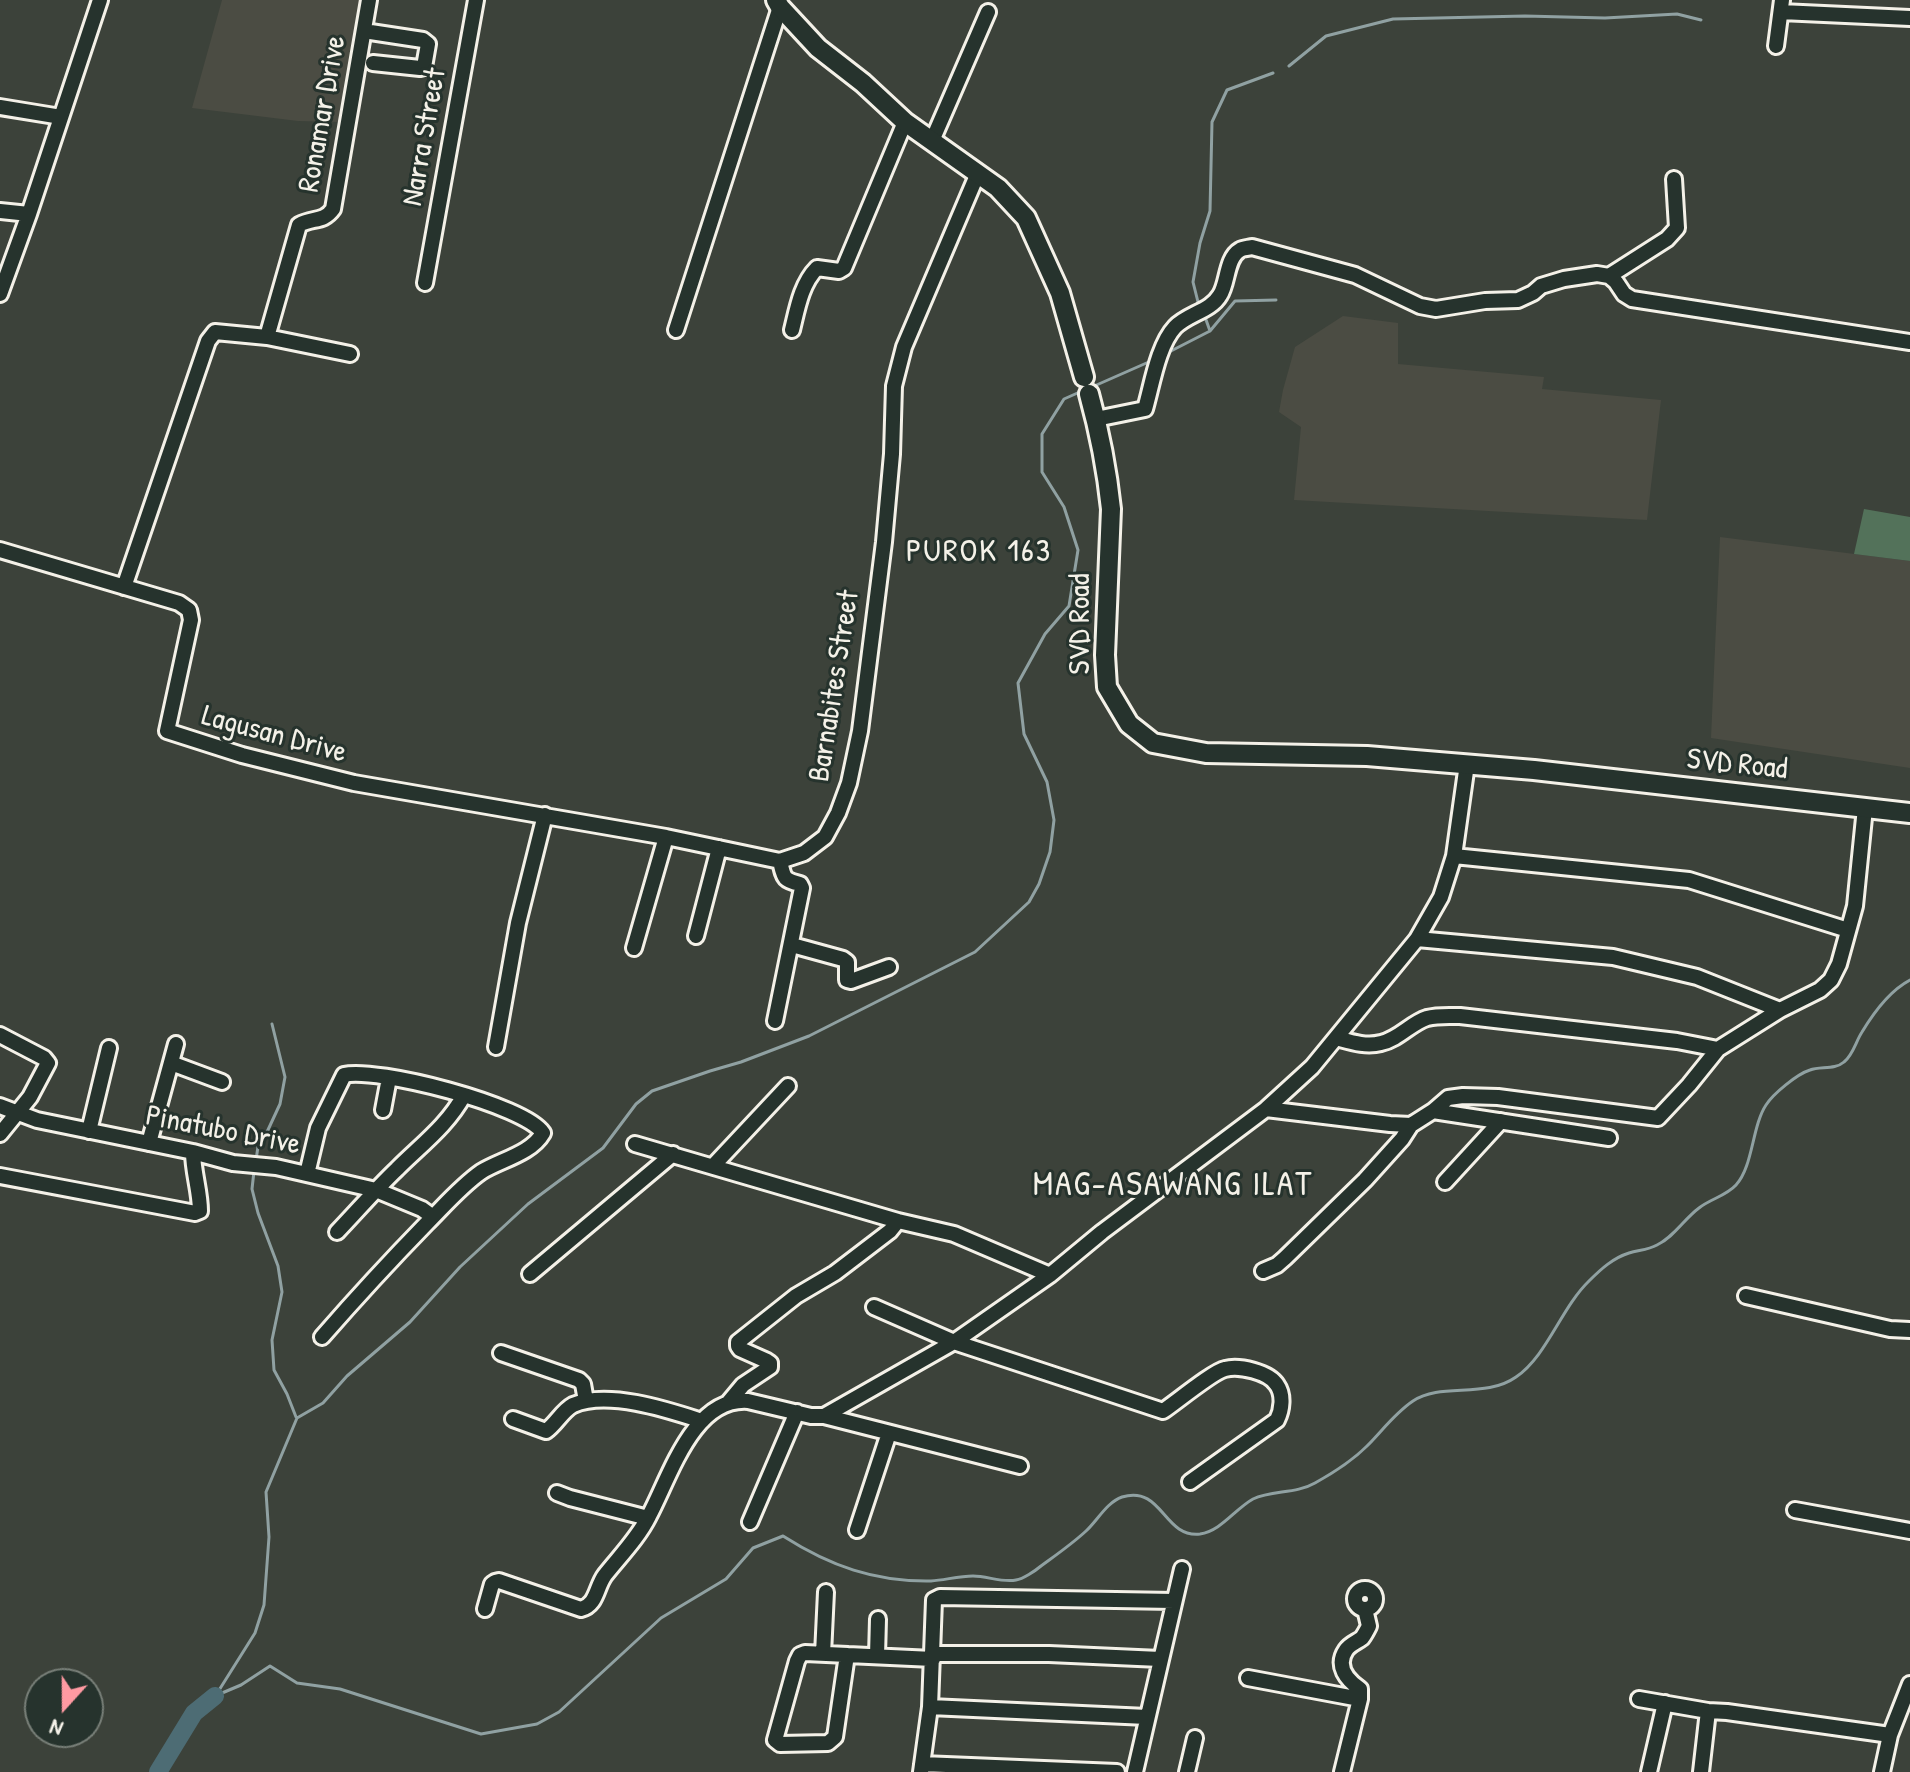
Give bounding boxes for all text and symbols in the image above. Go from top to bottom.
street label: Ronamar Drive [292,33,354,195]
street label: Narra Street [395,65,455,209]
district label: PUROK 163 [906,533,1052,571]
street label: SVD Road [1063,574,1099,674]
street label: Barnabites Street [802,588,868,784]
street label: Lagusan Drive [198,698,350,772]
street label: SVD Road [1685,742,1789,788]
street label: Pinatubo Drive [143,1098,303,1164]
district label: MAG-ASAWANG ILAT [1033,1166,1313,1206]
north arrow [24,1668,104,1748]
text: N [45,1712,67,1745]

